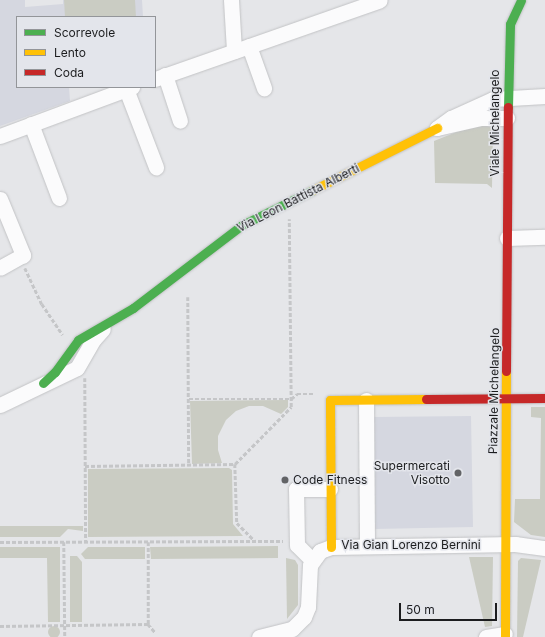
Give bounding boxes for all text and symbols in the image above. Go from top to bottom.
legend [16,16,156,88]
text: Scorrevole [54,25,115,40]
text: Lento [54,45,86,60]
text: Coda [54,65,84,80]
street label: Viale Michelangelo [488,69,502,177]
street label: Via Leon Battista Alberti [234,161,362,235]
street label: Piazzale Michelangelo [486,328,502,454]
place label: Supermercati Visotto [374,459,450,487]
marker: Supermercati Visotto [453,468,463,478]
place label: Code Fitness [293,473,367,487]
marker: Code Fitness [280,475,290,485]
street label: Via Gian Lorenzo Bernini [341,538,481,552]
scale bar [401,595,499,621]
text: 50 m [406,602,435,617]

